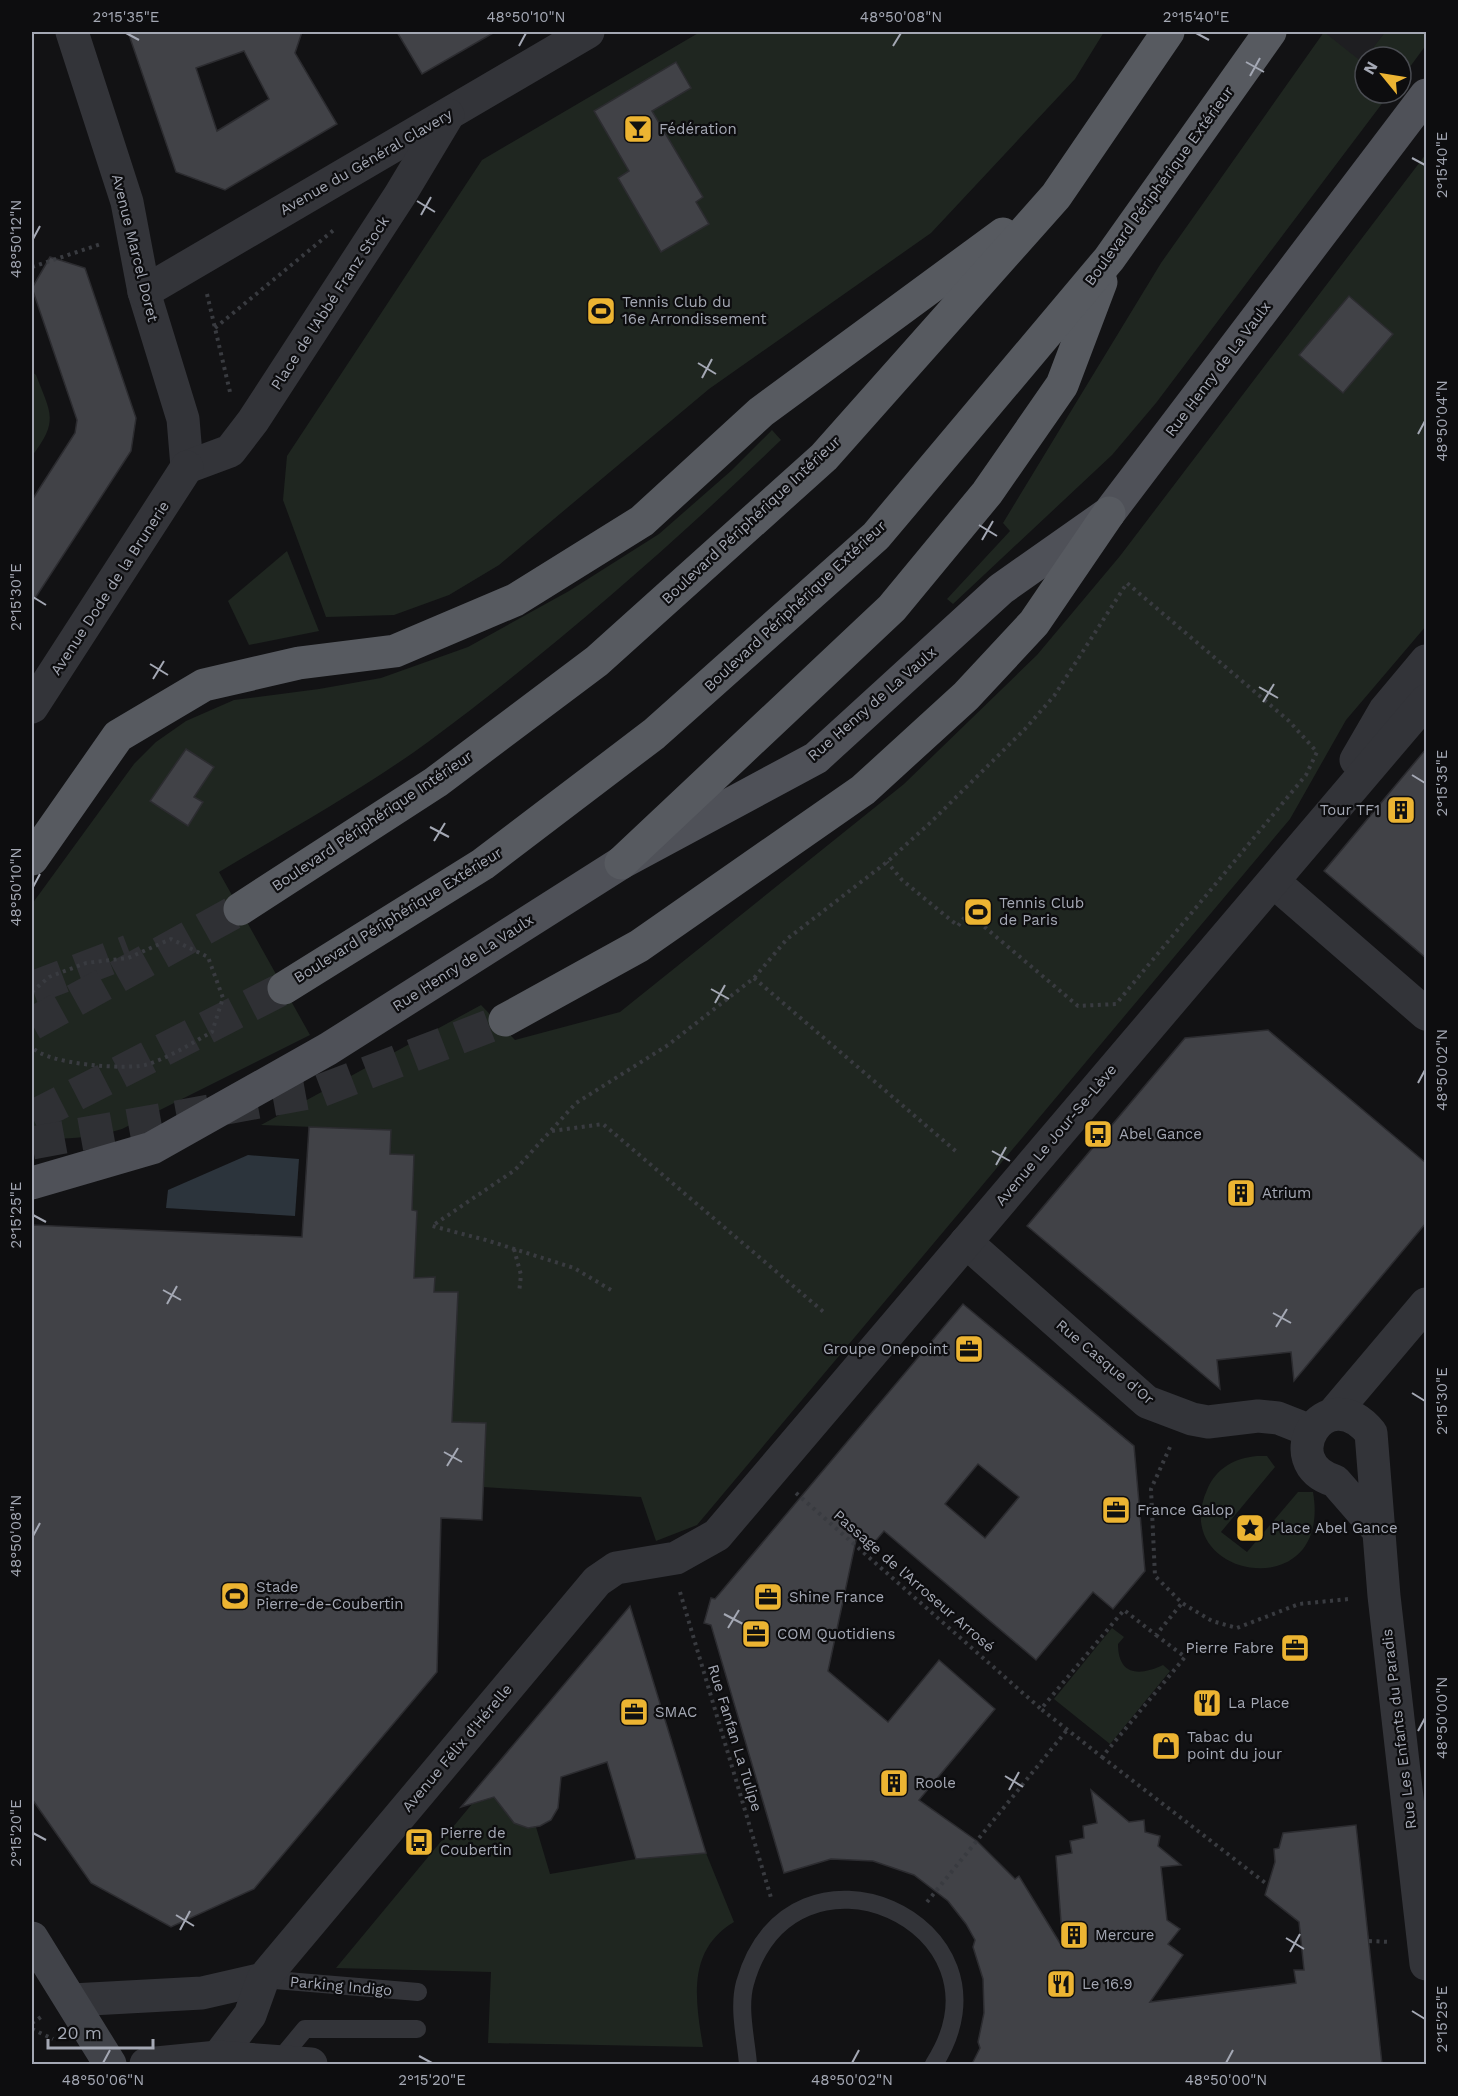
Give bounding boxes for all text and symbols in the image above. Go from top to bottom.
text: 2°15'35"E [93,8,159,26]
text: 48°50'10"N [486,8,566,26]
text: 48°50'08"N [860,8,942,26]
text: 2°15'40"E [1163,8,1229,26]
north arrow [1353,45,1413,105]
text: N [1359,58,1382,78]
street label: Boulevard Périphérique Extérieur [1081,83,1237,289]
street label: Avenue du Général Clavery [276,105,456,219]
bar icon: Fédération [622,113,654,145]
place label: Fédération [659,120,737,138]
text: 2°15'40"E [1433,132,1451,198]
street label: Avenue Marcel Doret [108,172,162,325]
text: 48°50'12"N [7,200,25,278]
street label: Place de l'Abbé Franz Stock [267,212,393,393]
place label: Tennis Club du 16e Arrondissement [622,293,767,328]
sports icon: Tennis Club du 16e Arrondissement [585,295,617,327]
street label: Rue Henry de La Vaulx [1161,298,1275,440]
text: 48°50'04"N [1433,380,1451,462]
street label: Boulevard Périphérique Intérieur [658,432,844,608]
street label: Avenue Dode de la Brunerie [47,498,173,678]
street label: Boulevard Périphérique Extérieur [700,517,890,695]
text: 2°15'30"E [7,563,25,631]
street label: Rue Henry de La Vaulx [804,643,940,765]
street label: Boulevard Périphérique Intérieur [268,747,476,895]
text: 2°15'35"E [1433,750,1451,816]
building icon: Tour TF1 [1385,794,1417,826]
place label: Tour TF1 [1320,801,1380,819]
street label: Boulevard Périphérique Extérieur [291,843,505,987]
text: 48°50'10"N [7,847,25,927]
place label: Tennis Club de Paris [999,894,1084,929]
sports icon: Tennis Club de Paris [962,896,994,928]
street label: Rue Henry de La Vaulx [389,911,537,1015]
text: 48°50'02"N [1433,1029,1451,1111]
street label: Avenue Le Jour-Se-Lève [992,1061,1120,1209]
bus stop icon: Abel Gance [1082,1118,1114,1150]
place label: Abel Gance [1119,1125,1202,1143]
building icon: Atrium [1225,1177,1257,1209]
text: 2°15'25"E [7,1182,25,1248]
place label: Atrium [1262,1184,1311,1202]
street label: Rue Casque d'Or [1052,1316,1158,1408]
office icon: Groupe Onepoint [953,1333,985,1365]
place label: Groupe Onepoint [823,1340,949,1358]
text: 2°15'30"E [1433,1367,1451,1435]
office icon: France Galop [1100,1494,1132,1526]
text: 48°50'08"N [7,1495,25,1577]
place label: France Galop [1137,1501,1234,1519]
street label: Passage de l'Arroseur Arrosé [830,1506,998,1656]
place icon: Place Abel Gance [1234,1512,1266,1544]
place label: Place Abel Gance [1271,1519,1398,1537]
place label: Stade Pierre-de-Coubertin [256,1578,404,1613]
sports icon: Stade Pierre-de-Coubertin [219,1580,251,1612]
office icon: Shine France [752,1581,784,1613]
place label: Shine France [789,1588,884,1606]
office icon: COM Quotidiens [740,1618,772,1650]
place label: COM Quotidiens [777,1625,895,1643]
street label: Rue Les Enfants du Paradis [1378,1628,1420,1830]
office icon: Pierre Fabre [1279,1632,1311,1664]
place label: Pierre Fabre [1186,1639,1274,1657]
street label: Rue Fanfan La Tulipe [704,1662,766,1814]
text: 48°50'00"N [1433,1677,1451,1759]
street label: Avenue Félix d'Hérelle [398,1680,516,1816]
restaurant icon: La Place [1191,1687,1223,1719]
place label: La Place [1228,1694,1290,1712]
office icon: SMAC [618,1696,650,1728]
place label: SMAC [655,1703,697,1721]
place label: Tabac du point du jour [1187,1728,1282,1763]
shop icon: Tabac du point du jour [1150,1730,1182,1762]
building icon: Roole [878,1767,910,1799]
place label: Roole [915,1774,956,1792]
text: 2°15'20"E [7,1799,25,1867]
place label: Pierre de Coubertin [440,1824,512,1859]
bus stop icon: Pierre de Coubertin [403,1826,435,1858]
building icon: Mercure [1058,1919,1090,1951]
place label: Mercure [1095,1926,1154,1944]
restaurant icon: Le 16.9 [1045,1968,1077,2000]
street label: Parking Indigo [289,1973,393,1999]
place label: Le 16.9 [1082,1975,1132,1993]
text: 2°15'25"E [1433,1986,1451,2052]
scale bar [48,2012,153,2050]
text: 20 m [57,2022,102,2043]
text: 48°50'06"N [62,2071,144,2089]
text: 2°15'20"E [398,2071,466,2089]
text: 48°50'02"N [811,2071,893,2089]
text: 48°50'00"N [1185,2071,1267,2089]

